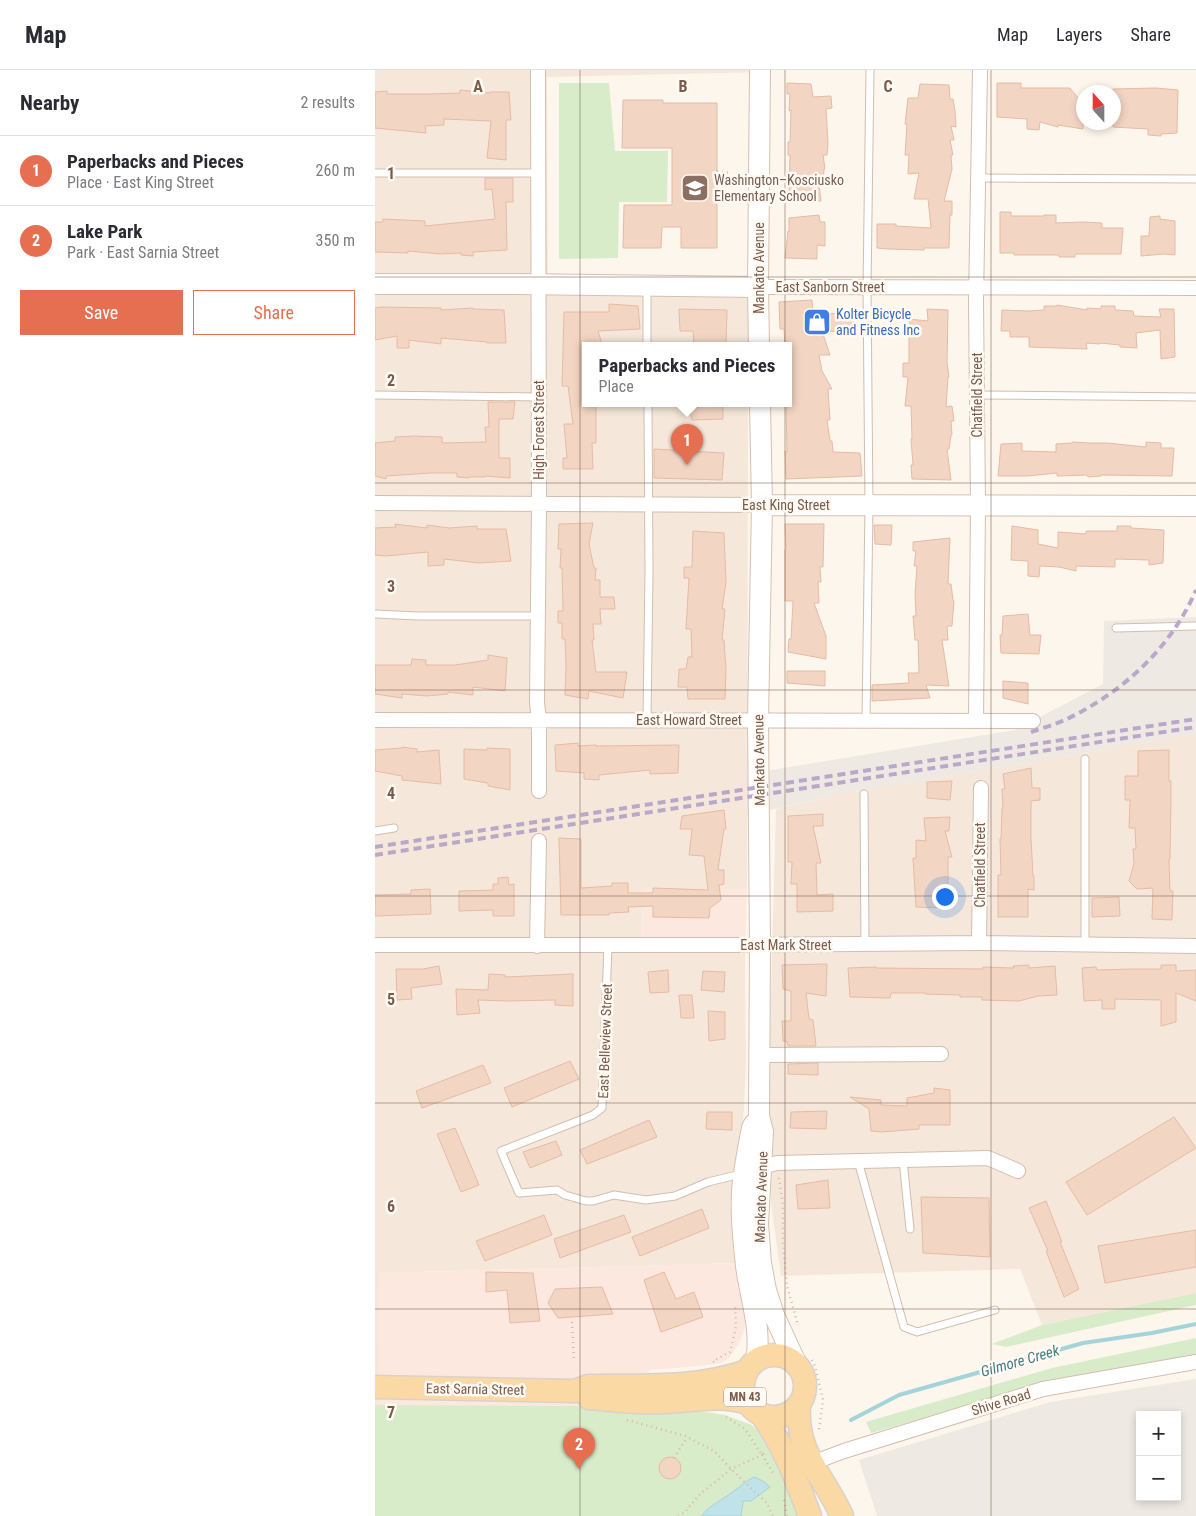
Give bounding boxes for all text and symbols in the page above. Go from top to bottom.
text: Map [25,21,66,49]
text: Map [997,24,1028,45]
text: Layers [1056,24,1103,45]
text: Share [1131,24,1171,45]
text: A [473,77,483,96]
text: B [679,77,688,96]
text: C [883,77,893,96]
north arrow [1076,85,1121,130]
text: Nearby [20,91,79,115]
text: 2 results [300,93,355,112]
text: Paperbacks and Pieces [67,150,244,173]
text: 1 [32,161,40,180]
text: 260 m [316,161,355,180]
text: 1 [387,164,395,183]
place label: Washington–Kosciusko Elementary School [714,172,844,204]
text: Place · East King Street [67,173,214,192]
school or university icon: Washington–Kosciusko Elementary School [680,173,710,203]
text: Lake Park [67,220,142,243]
street label: Mankato Avenue [751,222,767,314]
text: 2 [32,231,40,250]
text: 350 m [316,231,355,250]
text: Park · East Sarnia Street [67,243,219,262]
street label: East Sanborn Street [775,279,885,295]
button: Save [20,290,183,335]
button: Share [193,290,355,335]
place label: Kolter Bicycle and Fitness Inc [836,306,920,338]
shop icon: Kolter Bicycle and Fitness Inc [802,307,832,337]
popup [582,342,792,407]
street label: Chatfield Street [969,352,985,438]
text: Paperbacks and Pieces [599,354,775,377]
text: 2 [387,371,395,390]
text: Place [599,377,634,396]
street label: High Forest Street [531,380,547,480]
pin: 1 [671,424,703,465]
street label: East King Street [742,497,830,513]
text: 3 [387,577,395,596]
street label: East Howard Street [636,712,742,728]
street label: Mankato Avenue [750,714,768,806]
text: 4 [387,784,395,803]
street label: Chatfield Street [972,822,988,908]
your location [932,884,958,910]
street label: East Mark Street [740,937,832,953]
street label: East Belleview Street [595,983,615,1099]
text: 5 [387,990,395,1009]
street label: Mankato Avenue [751,1151,771,1243]
text: 6 [387,1197,395,1216]
water label: Gilmore Creek [979,1341,1062,1381]
street label: East Sarnia Street [426,1380,524,1398]
street label: Shive Road [969,1385,1033,1419]
road number: MN 43 [724,1388,766,1406]
text: 7 [387,1403,395,1422]
map controls [1136,1411,1181,1501]
button: + [1136,1411,1181,1456]
pin: 2 [563,1428,595,1469]
button: − [1136,1456,1181,1501]

